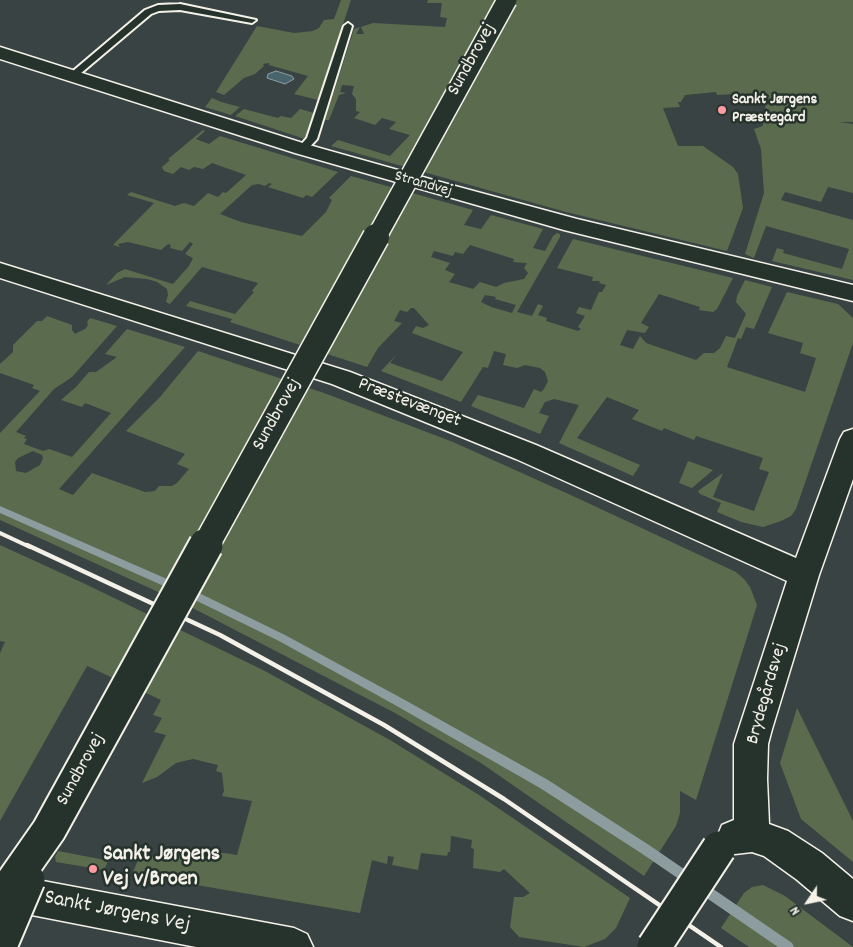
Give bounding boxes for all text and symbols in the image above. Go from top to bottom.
street label: Sundbrovej [444,20,502,100]
place label: Sankt Jørgens Præstegård [732,91,817,129]
marker: Sankt Jørgens Præstegård [716,104,728,116]
street label: Strandvej [392,168,454,202]
street label: Præstevænget [354,374,464,434]
street label: Sundbrovej [249,375,307,455]
street label: Brydegårdsvej [743,641,793,747]
street label: Sundbrovej [53,730,111,810]
place label: Sankt Jørgens Vej v/Broen [103,843,220,894]
marker: Sankt Jørgens Vej v/Broen [87,863,99,875]
north arrow [783,877,833,927]
street label: Sankt Jørgens Vej [42,886,192,940]
text: N [785,902,806,919]

